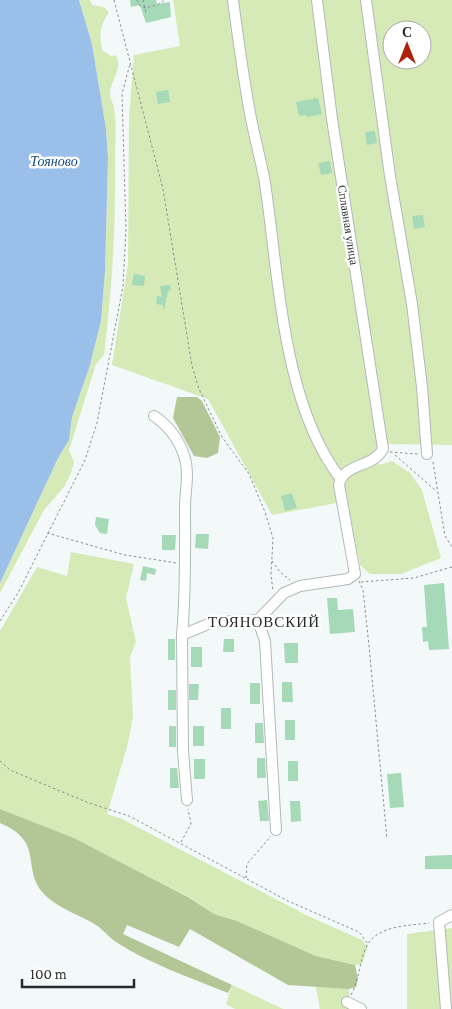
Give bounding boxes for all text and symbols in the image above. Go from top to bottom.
north arrow [382,20,432,70]
text: С [402,24,412,40]
water label: Тояново [30,153,78,169]
street label: Сплавная улица [335,184,361,267]
district label: ТОЯНОВСКИЙ [208,614,320,630]
scale bar [22,956,135,988]
text: 100 m [30,966,67,982]

